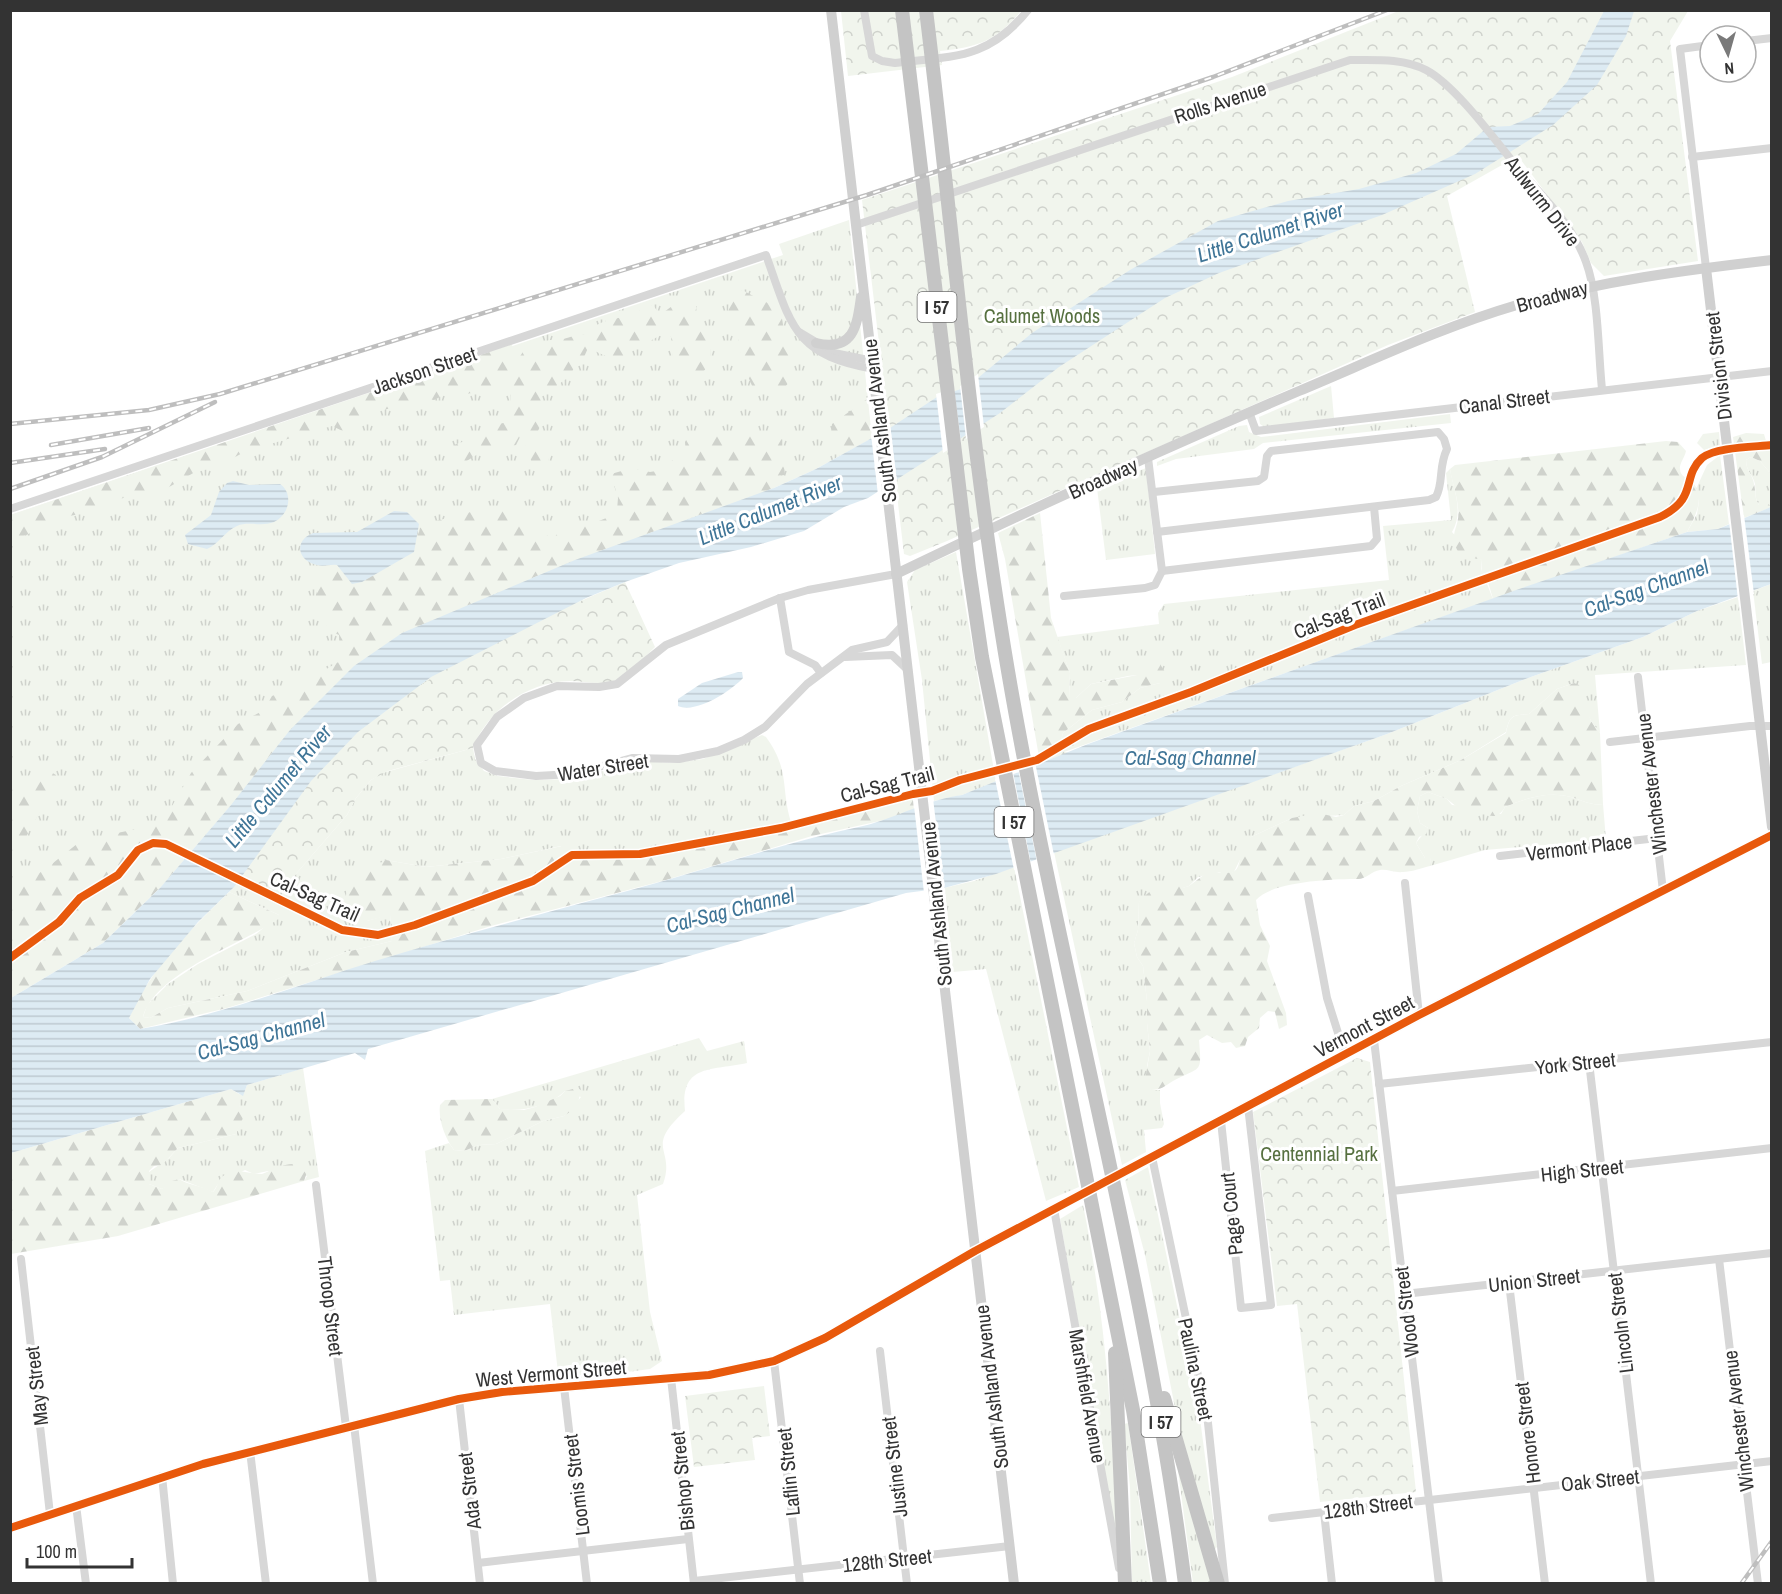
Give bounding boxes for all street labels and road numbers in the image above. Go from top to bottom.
street label: Rolls Avenue [1170,74,1270,130]
street label: Aulwurm Drive [1499,150,1587,252]
street label: Broadway [1513,273,1591,318]
road number: I 57 [918,292,956,322]
street label: Division Street [1698,310,1738,421]
street label: South Ashland Avenue [856,338,902,504]
street label: Jackson Street [368,339,480,400]
street label: Canal Street [1457,382,1551,420]
street label: Broadway [1064,451,1143,505]
street label: Cal-Sag Trail [1289,585,1389,645]
street label: Winchester Avenue [1629,712,1673,856]
street label: Water Street [556,746,651,787]
street label: Cal-Sag Trail [837,759,937,809]
road number: I 57 [994,807,1034,837]
street label: South Ashland Avenue [914,821,958,987]
street label: Vermont Place [1524,827,1634,867]
street label: Cal-Sag Trail [266,864,364,928]
street label: Vermont Street [1309,988,1419,1064]
street label: York Street [1533,1045,1617,1081]
street label: High Street [1539,1152,1625,1188]
street label: Page Court [1213,1171,1249,1257]
street label: Throop Street [311,1255,351,1358]
street label: Union Street [1487,1262,1582,1298]
street label: Wood Street [1387,1265,1425,1359]
street label: Lincoln Street [1600,1271,1640,1375]
street label: South Ashland Avenue [968,1304,1014,1470]
street label: Paulina Street [1172,1315,1220,1423]
street label: Marshfield Avenue [1063,1327,1113,1465]
street label: May Street [18,1345,54,1427]
street label: Winchester Avenue [1716,1349,1760,1493]
street label: West Vermont Street [475,1353,628,1393]
street label: Honore Street [1507,1380,1547,1485]
road number: I 57 [1142,1407,1180,1437]
street label: Justine Street [874,1415,914,1519]
street label: Laflin Street [770,1426,806,1517]
street label: Bishop Street [663,1430,701,1532]
street label: Loomis Street [556,1432,596,1537]
street label: Ada Street [451,1450,487,1532]
street label: Oak Street [1560,1462,1641,1498]
street label: 128th Street [1322,1487,1414,1525]
street label: 128th Street [841,1542,933,1578]

